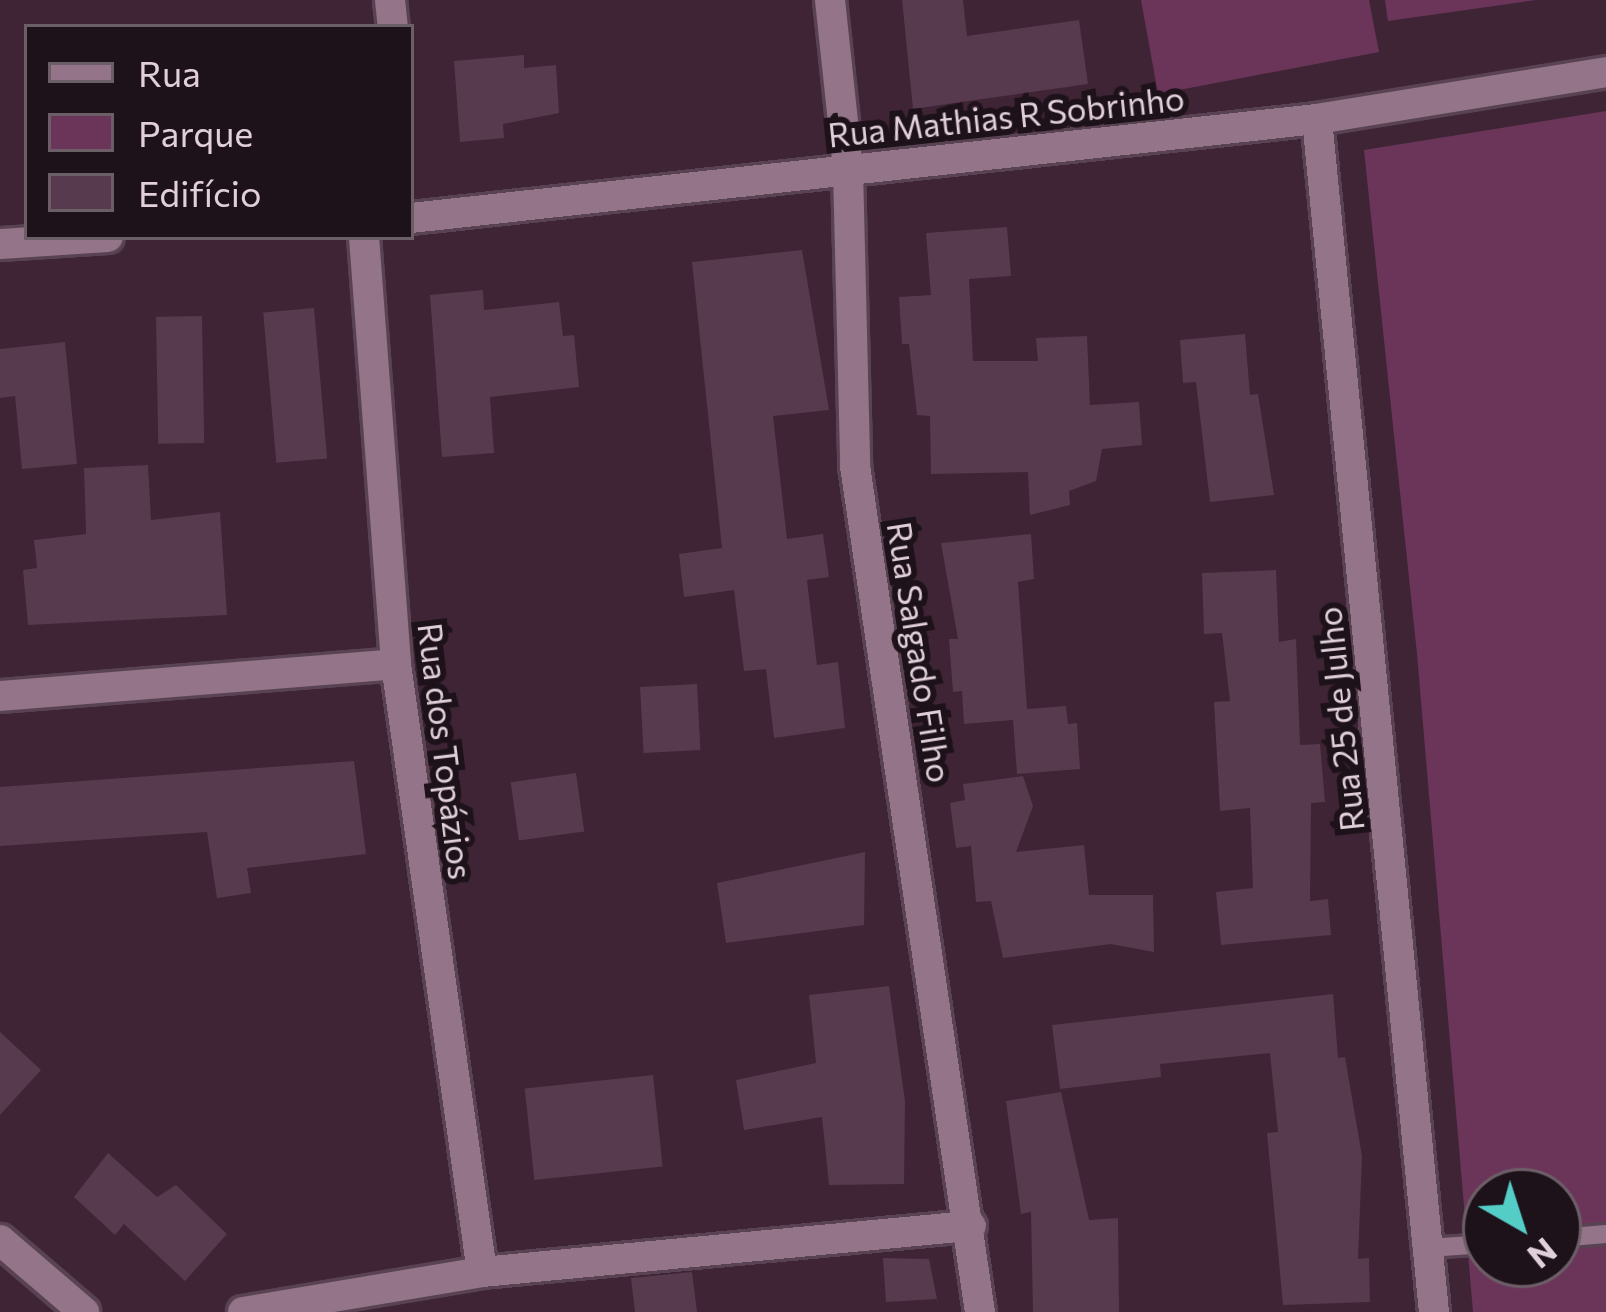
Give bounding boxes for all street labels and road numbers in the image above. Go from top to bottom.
street label: Rua Mathias R Sobrinho [826,78,1186,154]
street label: Rua Salgado Filho [880,519,960,785]
street label: Rua 25 de Julho [1309,605,1371,833]
street label: Rua dos Topázios [411,621,481,881]

